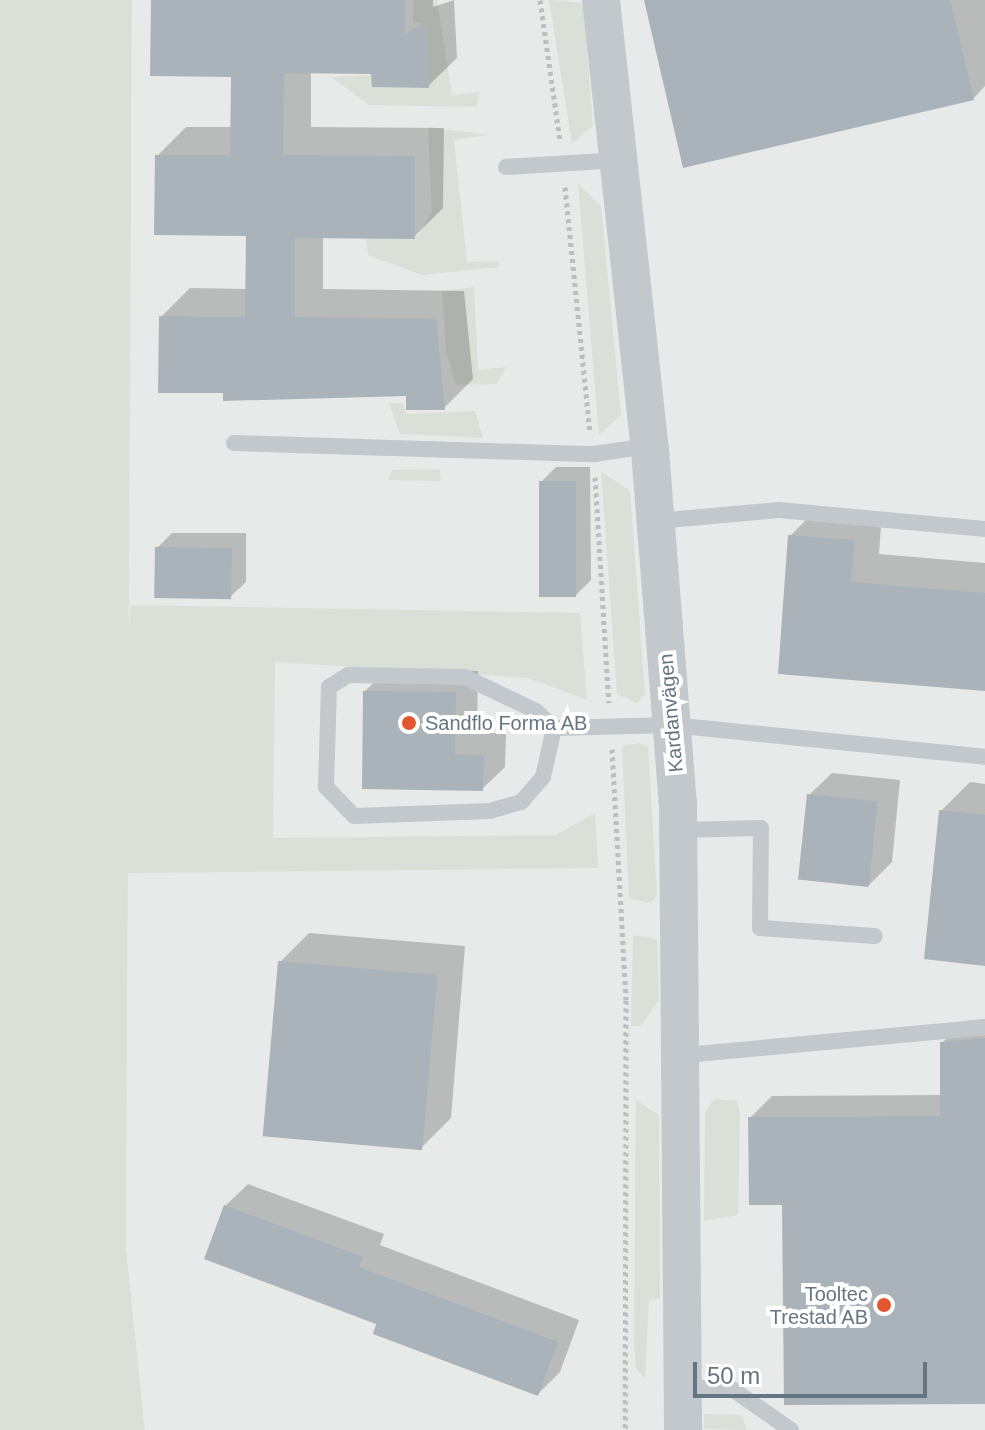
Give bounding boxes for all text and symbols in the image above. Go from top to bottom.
street label: Kardanvägen [654,653,688,773]
place label: Sandflo Forma AB [425,711,588,735]
marker: Sandflo Forma AB [400,714,418,732]
place label: Tooltec Trestad AB [769,1282,868,1329]
marker: Tooltec Trestad AB [875,1296,893,1314]
scale bar [697,1346,931,1396]
text: 50 m [707,1362,760,1389]

